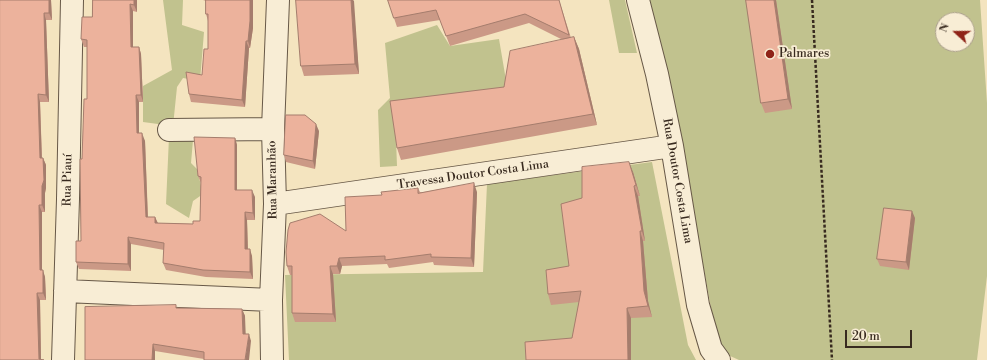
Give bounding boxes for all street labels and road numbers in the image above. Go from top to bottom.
street label: Rua Doutor Costa Lima [659,117,695,245]
street label: Rua Maranhão [265,141,281,219]
street label: Rua Piauí [60,154,76,206]
street label: Travessa Doutor Costa Lima [396,157,550,193]

